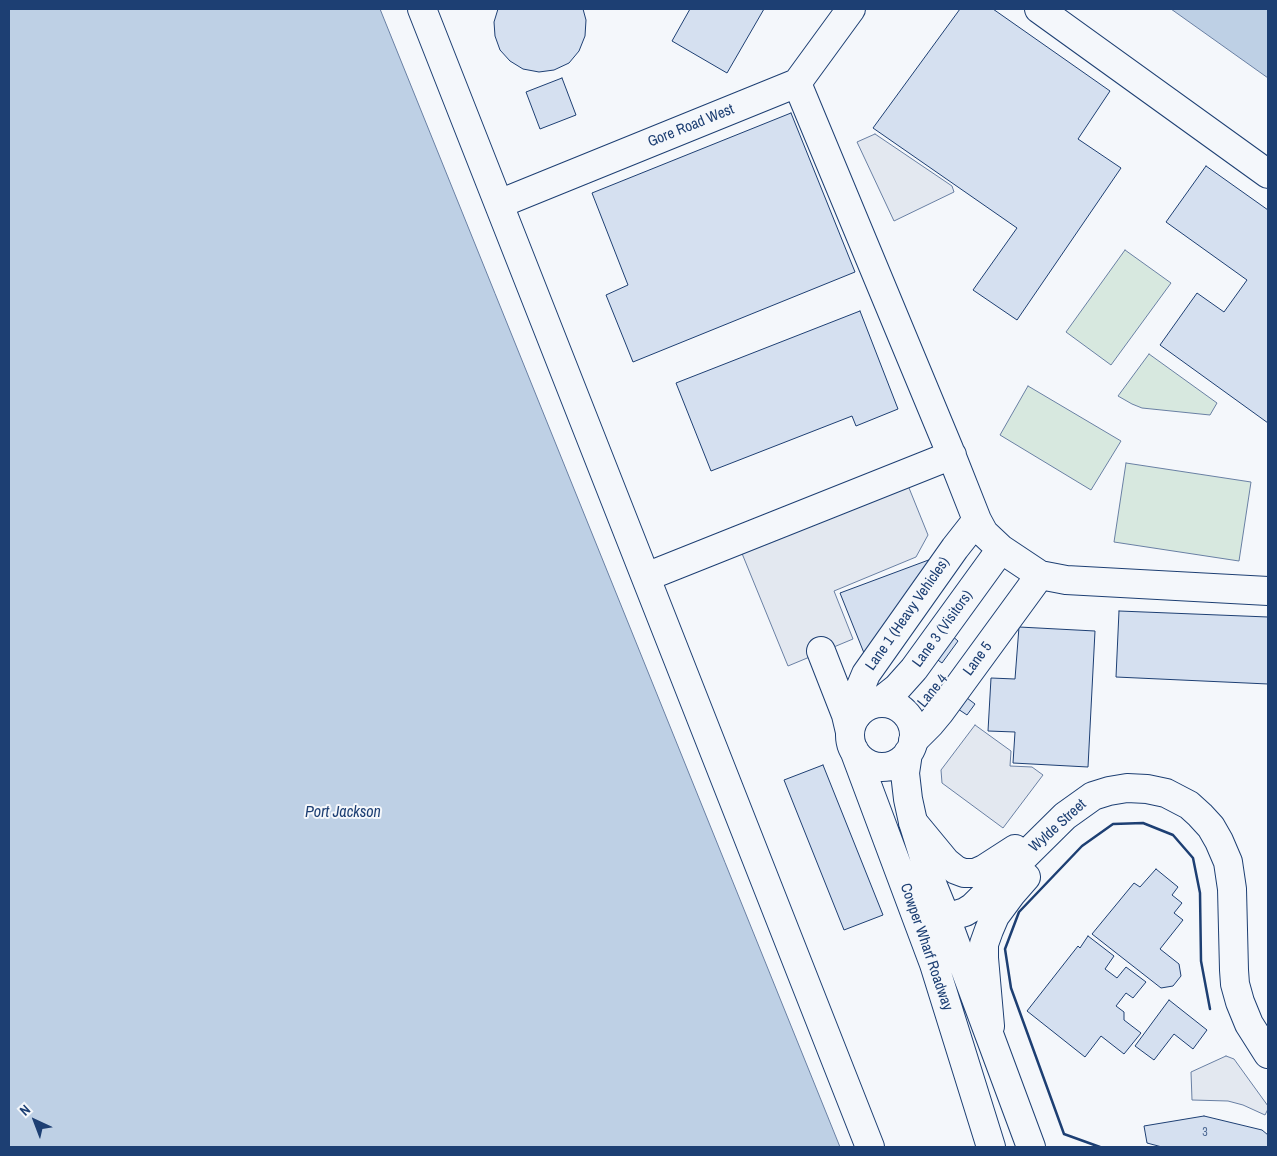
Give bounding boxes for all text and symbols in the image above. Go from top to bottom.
street label: Gore Road West [645,101,737,151]
street label: Lane 1 (Heavy Vehicles) [862,554,954,674]
street label: Lane 3 (Visitors) [909,587,977,671]
street label: Lane 5 [960,638,996,680]
street label: Lane 4 [914,671,952,711]
street label: Wylde Street [1026,796,1090,856]
water label: Port Jackson [305,803,381,823]
street label: Cowper Wharf Roadway [896,881,956,1013]
north arrow [10,1096,60,1146]
text: N [16,1101,34,1119]
house number: 3 [1202,1126,1208,1140]

